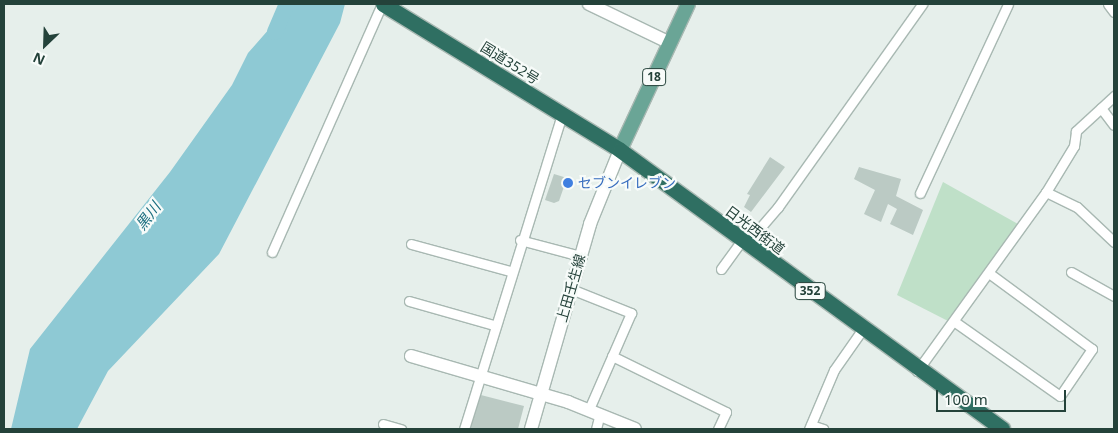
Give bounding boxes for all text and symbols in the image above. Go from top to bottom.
north arrow [20,20,70,70]
street label: 国道352号 [478,38,542,88]
text: N [30,48,48,70]
road number: 18 [642,68,666,86]
place label: セブンイレブン [578,175,676,191]
marker: セブンイレブン [562,177,574,189]
water label: 黒川 [132,199,164,233]
street label: 日光西街道 [722,202,788,258]
street label: 上田壬生線 [553,252,589,324]
road number: 352 [794,282,826,300]
scale bar [938,380,1068,412]
text: 100 m [944,389,988,409]

